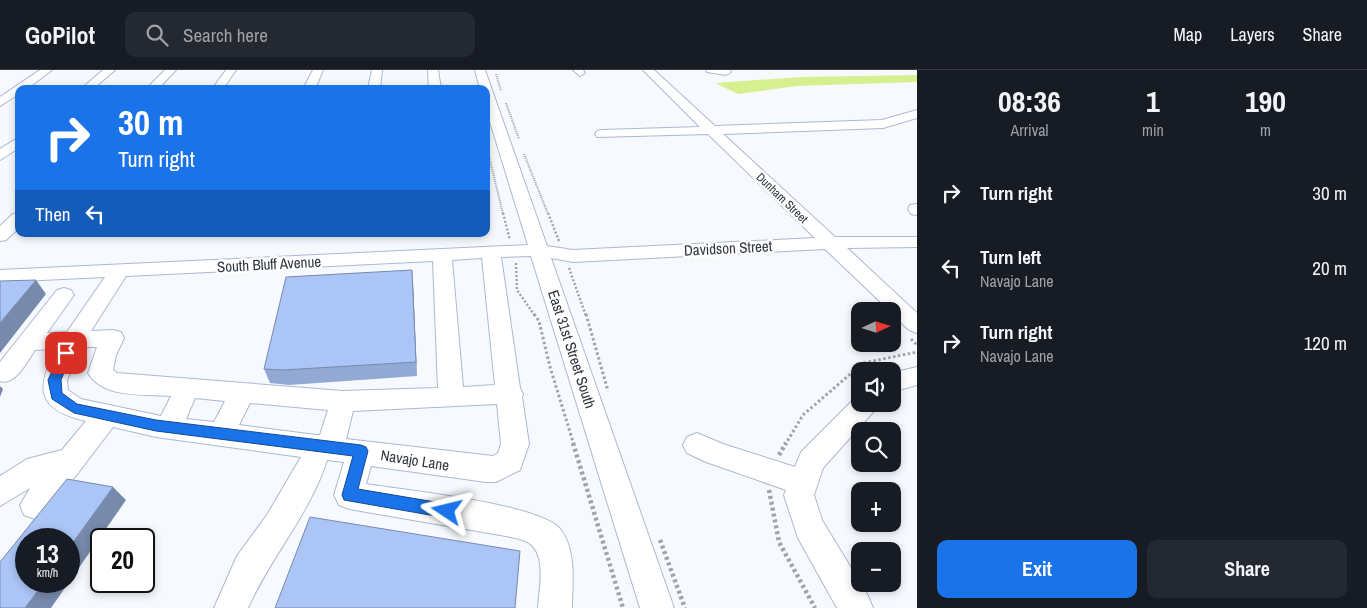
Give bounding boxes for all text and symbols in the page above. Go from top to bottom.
search box [125,12,475,57]
text: GoPilot [25,19,95,51]
icon: search [143,21,171,49]
text: Search here [183,22,268,48]
text: Map [1174,22,1202,47]
text: Layers [1230,22,1275,47]
text: Share [1303,22,1342,47]
text: 08:36 [998,81,1061,121]
text: 1 [1146,81,1160,121]
text: 190 [1245,81,1286,121]
text: 30 m [118,99,183,146]
icon: right [35,105,100,170]
text: Arrival [1011,119,1048,141]
text: min [1142,119,1164,141]
text: m [1260,119,1271,141]
text: Turn right [118,144,195,174]
street label: Dunham Street [753,169,812,227]
icon: right [937,179,965,207]
text: Turn right [980,180,1052,206]
text: 30 m [1312,180,1347,206]
icon: left [81,200,109,228]
text: Then [35,201,71,227]
street label: Davidson Street [683,235,773,261]
text: Turn left [980,244,1041,270]
street label: South Bluff Avenue [216,251,322,277]
icon: left [937,254,965,282]
text: 20 m [1312,255,1347,281]
text: Navajo Lane [980,270,1054,292]
street label: East 31st Street South [543,287,601,411]
north arrow [851,302,901,352]
map controls [851,302,901,592]
text: Turn right [980,319,1052,345]
icon: right [937,329,965,357]
text: 120 m [1304,330,1347,356]
pin [45,332,87,374]
icon: arrive [52,339,80,367]
text: Navajo Lane [980,345,1054,367]
button: sound [851,362,901,412]
button: search [851,422,901,472]
street label: Navajo Lane [379,444,451,476]
button: + [851,482,901,532]
position arrow [420,484,472,536]
speed limit sign: 20 [90,528,155,593]
text: 13 [36,537,59,571]
button: Exit [937,540,1137,598]
button: Share [1147,540,1347,598]
button: − [851,542,901,592]
text: km/h [37,565,58,581]

